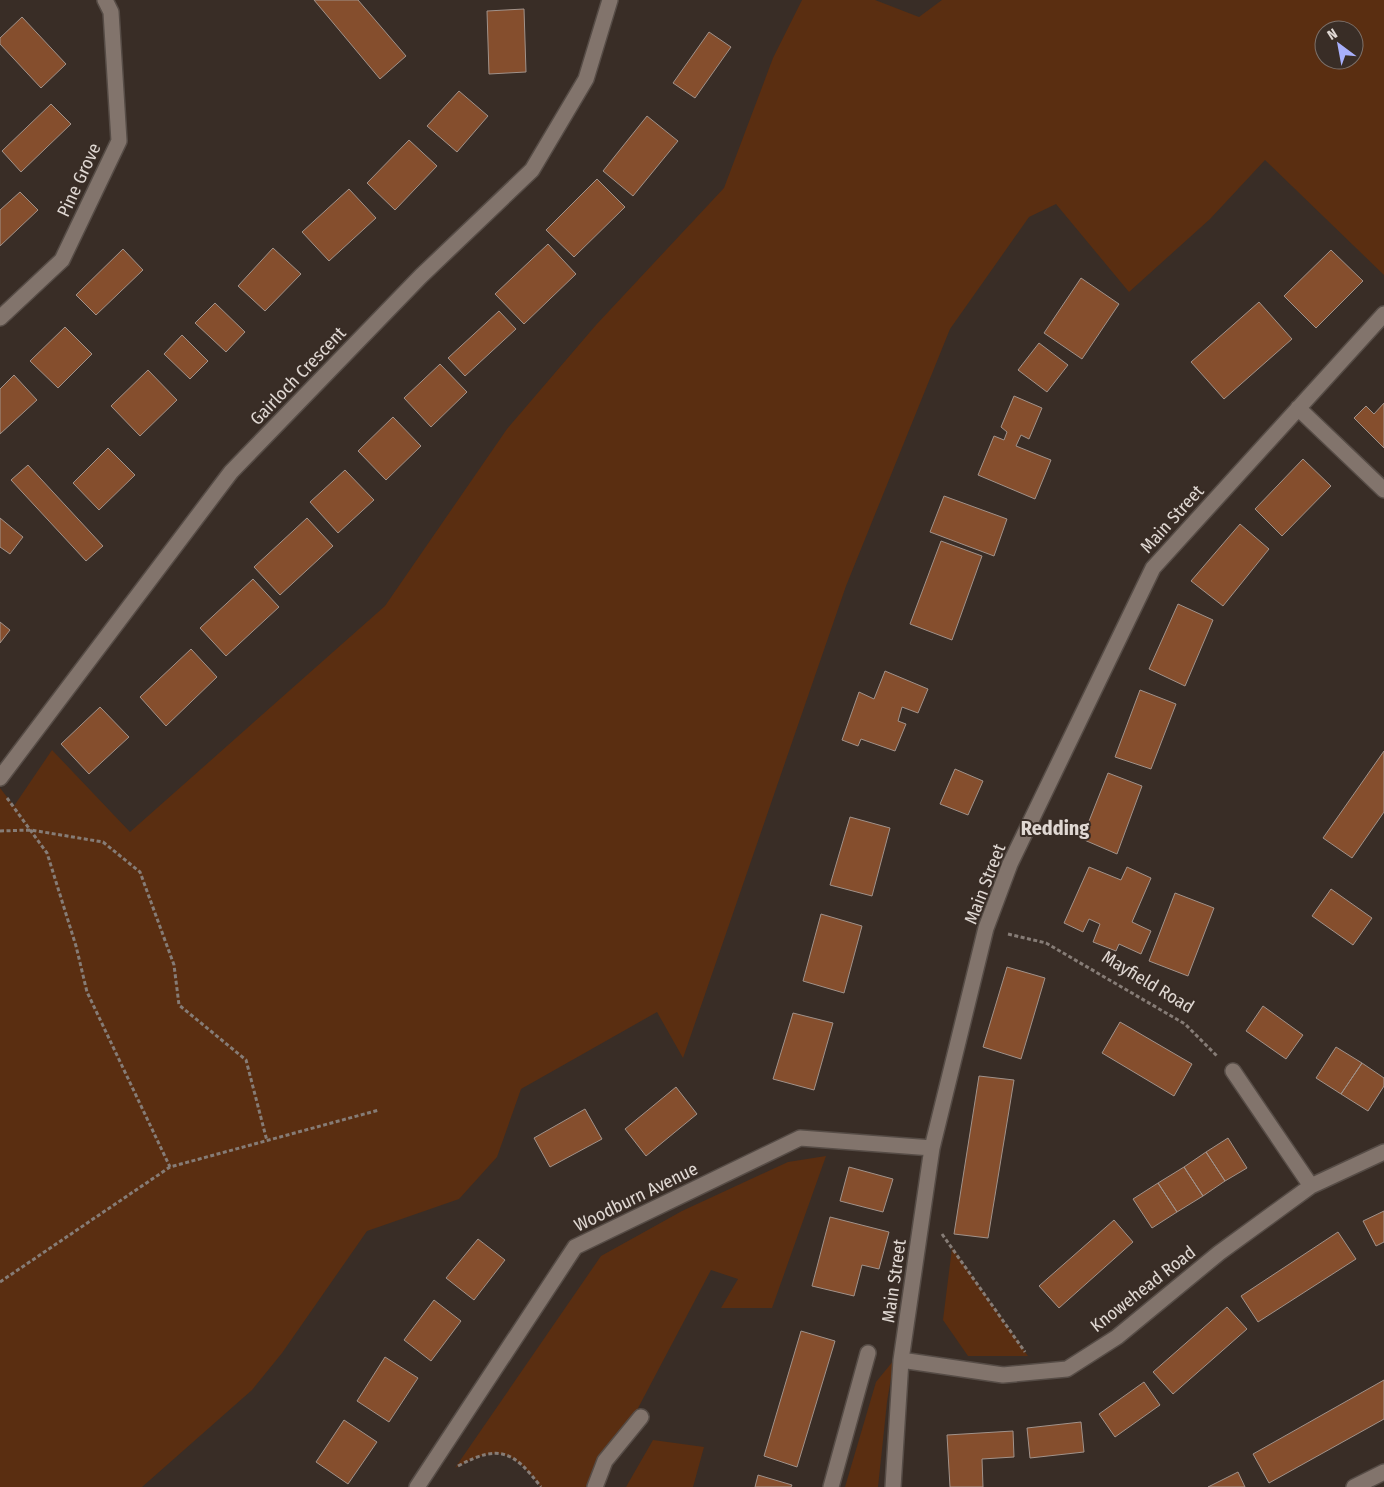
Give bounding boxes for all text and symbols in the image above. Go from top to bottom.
north arrow [1314,20,1364,70]
text: N [1324,25,1340,44]
street label: Pine Grove [52,140,106,220]
street label: Gairloch Crescent [246,322,351,430]
street label: Main Street [1136,480,1208,558]
district label: Redding [1021,816,1089,840]
street label: Main Street [960,841,1010,927]
street label: Mayfield Road [1098,946,1198,1018]
street label: Woodburn Avenue [571,1157,702,1236]
street label: Main Street [877,1238,911,1324]
street label: Knowehead Road [1086,1241,1200,1337]

